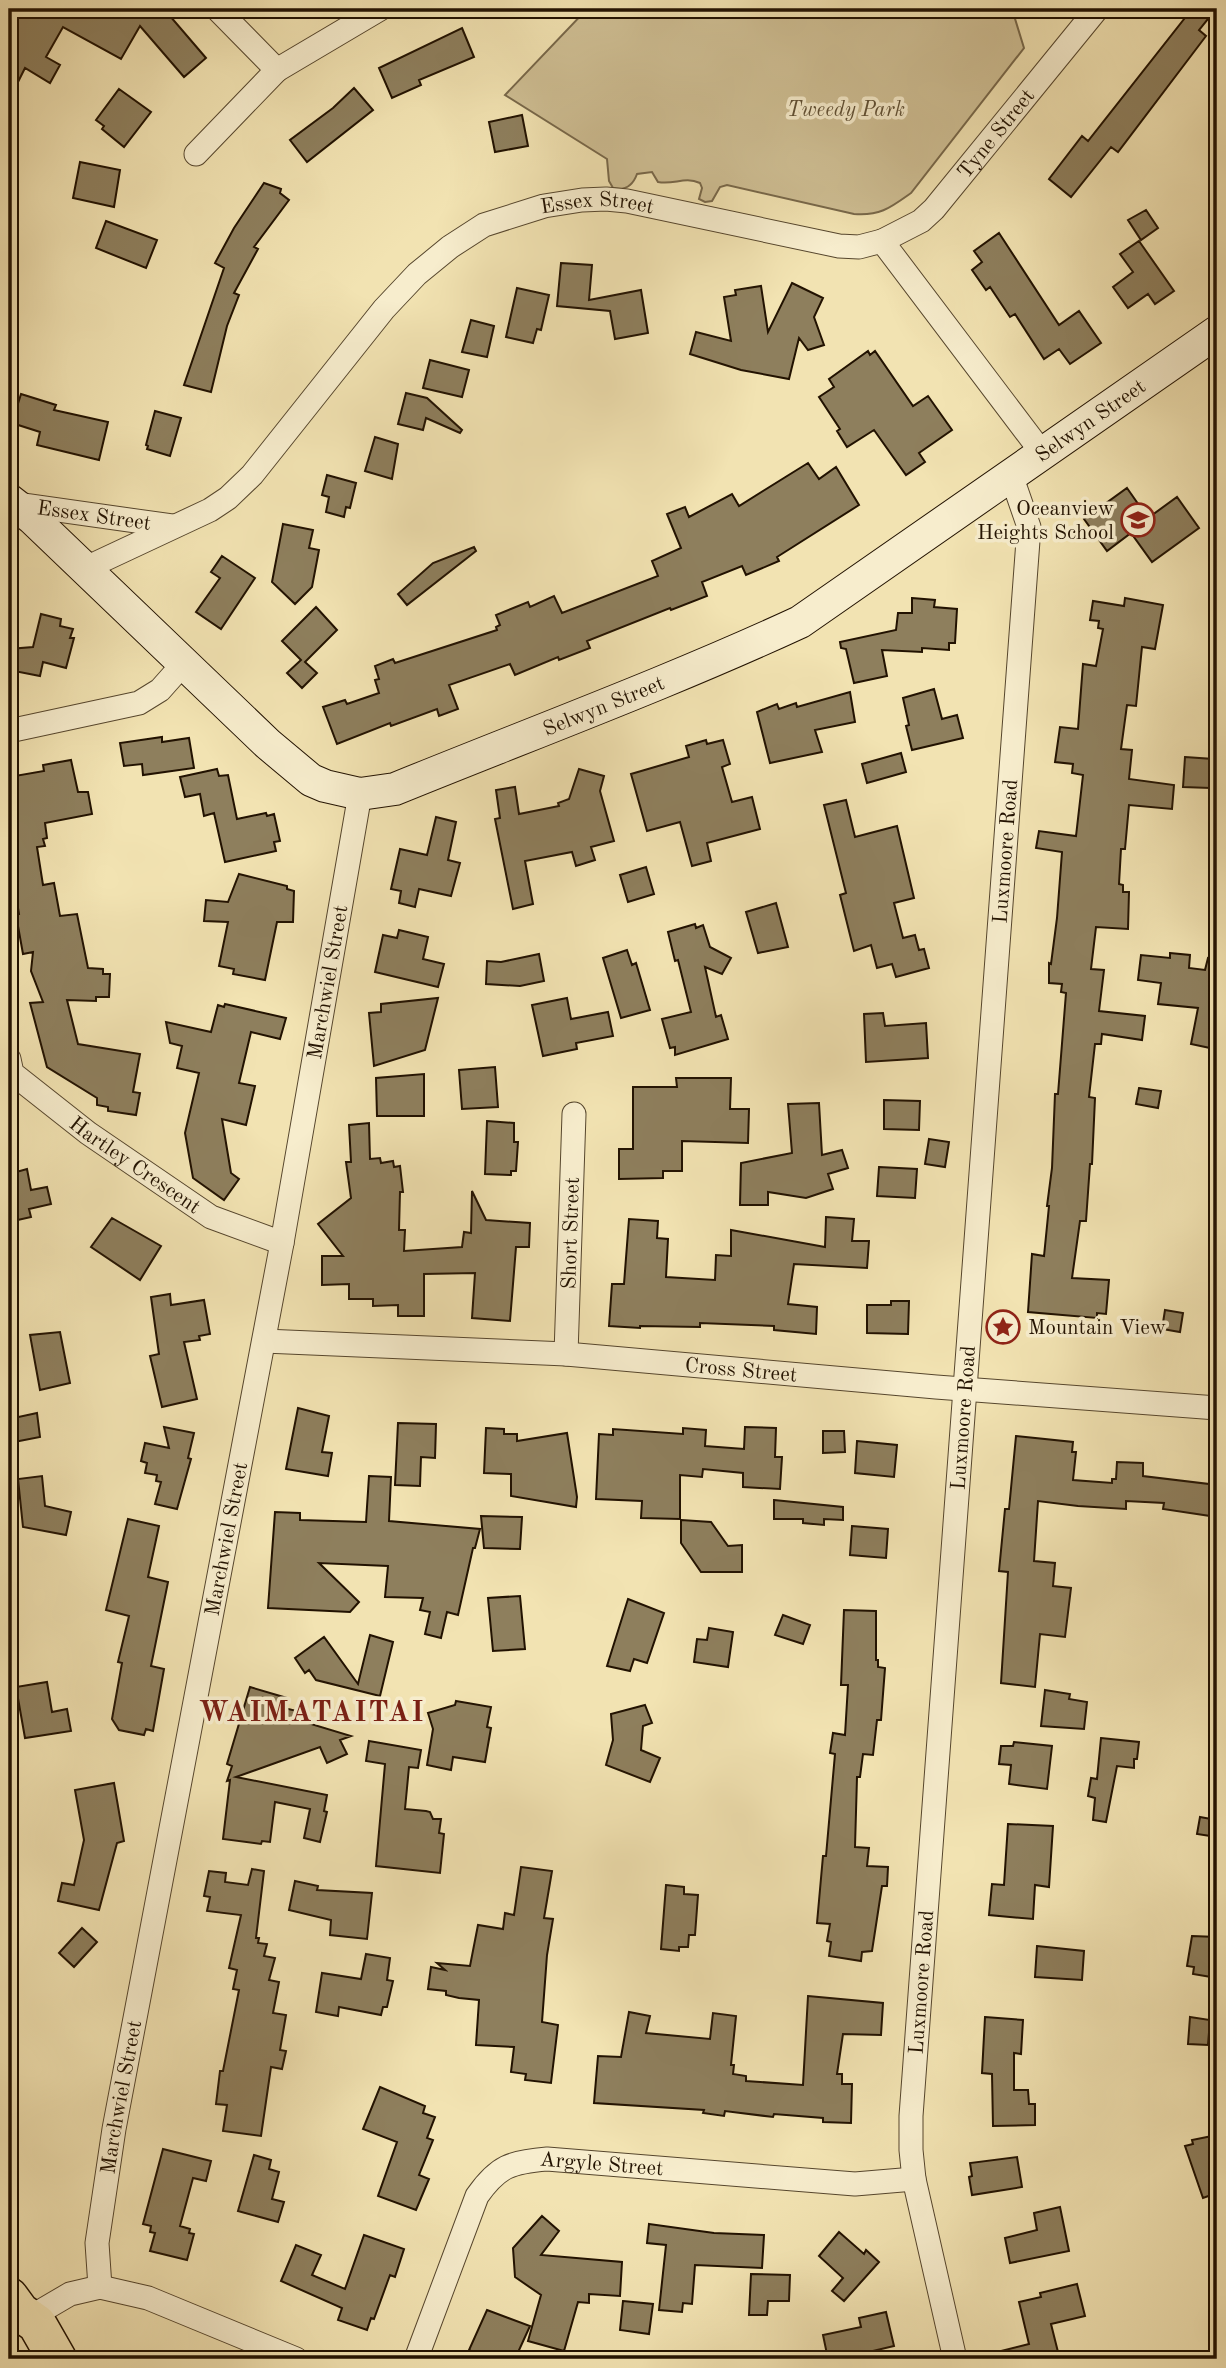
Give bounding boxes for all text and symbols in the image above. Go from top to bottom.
street label: Tyne Street [954,86,1039,183]
park label: Tweedy Park [787,100,905,121]
street label: Essex Street [539,190,656,218]
street label: Selwyn Street [1032,376,1150,467]
street label: Essex Street [36,498,152,535]
place label: Oceanview Heights School [977,499,1114,544]
school or university icon: Oceanview Heights School [1119,501,1157,539]
street label: Selwyn Street [540,673,668,741]
street label: Luxmoore Road [991,778,1022,924]
street label: Marchwiel Street [305,904,353,1061]
street label: Hartley Crescent [65,1113,204,1218]
street label: Short Street [559,1177,584,1290]
place icon: Mountain View [984,1308,1022,1346]
place label: Mountain View [1028,1318,1166,1339]
street label: Luxmoore Road [949,1345,980,1491]
street label: Cross Street [684,1356,798,1387]
street label: Marchwiel Street [203,1461,252,1618]
district label: WAIMATAITAI [198,1700,426,1728]
street label: Luxmoore Road [907,1909,938,2055]
street label: Marchwiel Street [98,2019,146,2176]
street label: Argyle Street [539,2149,664,2180]

